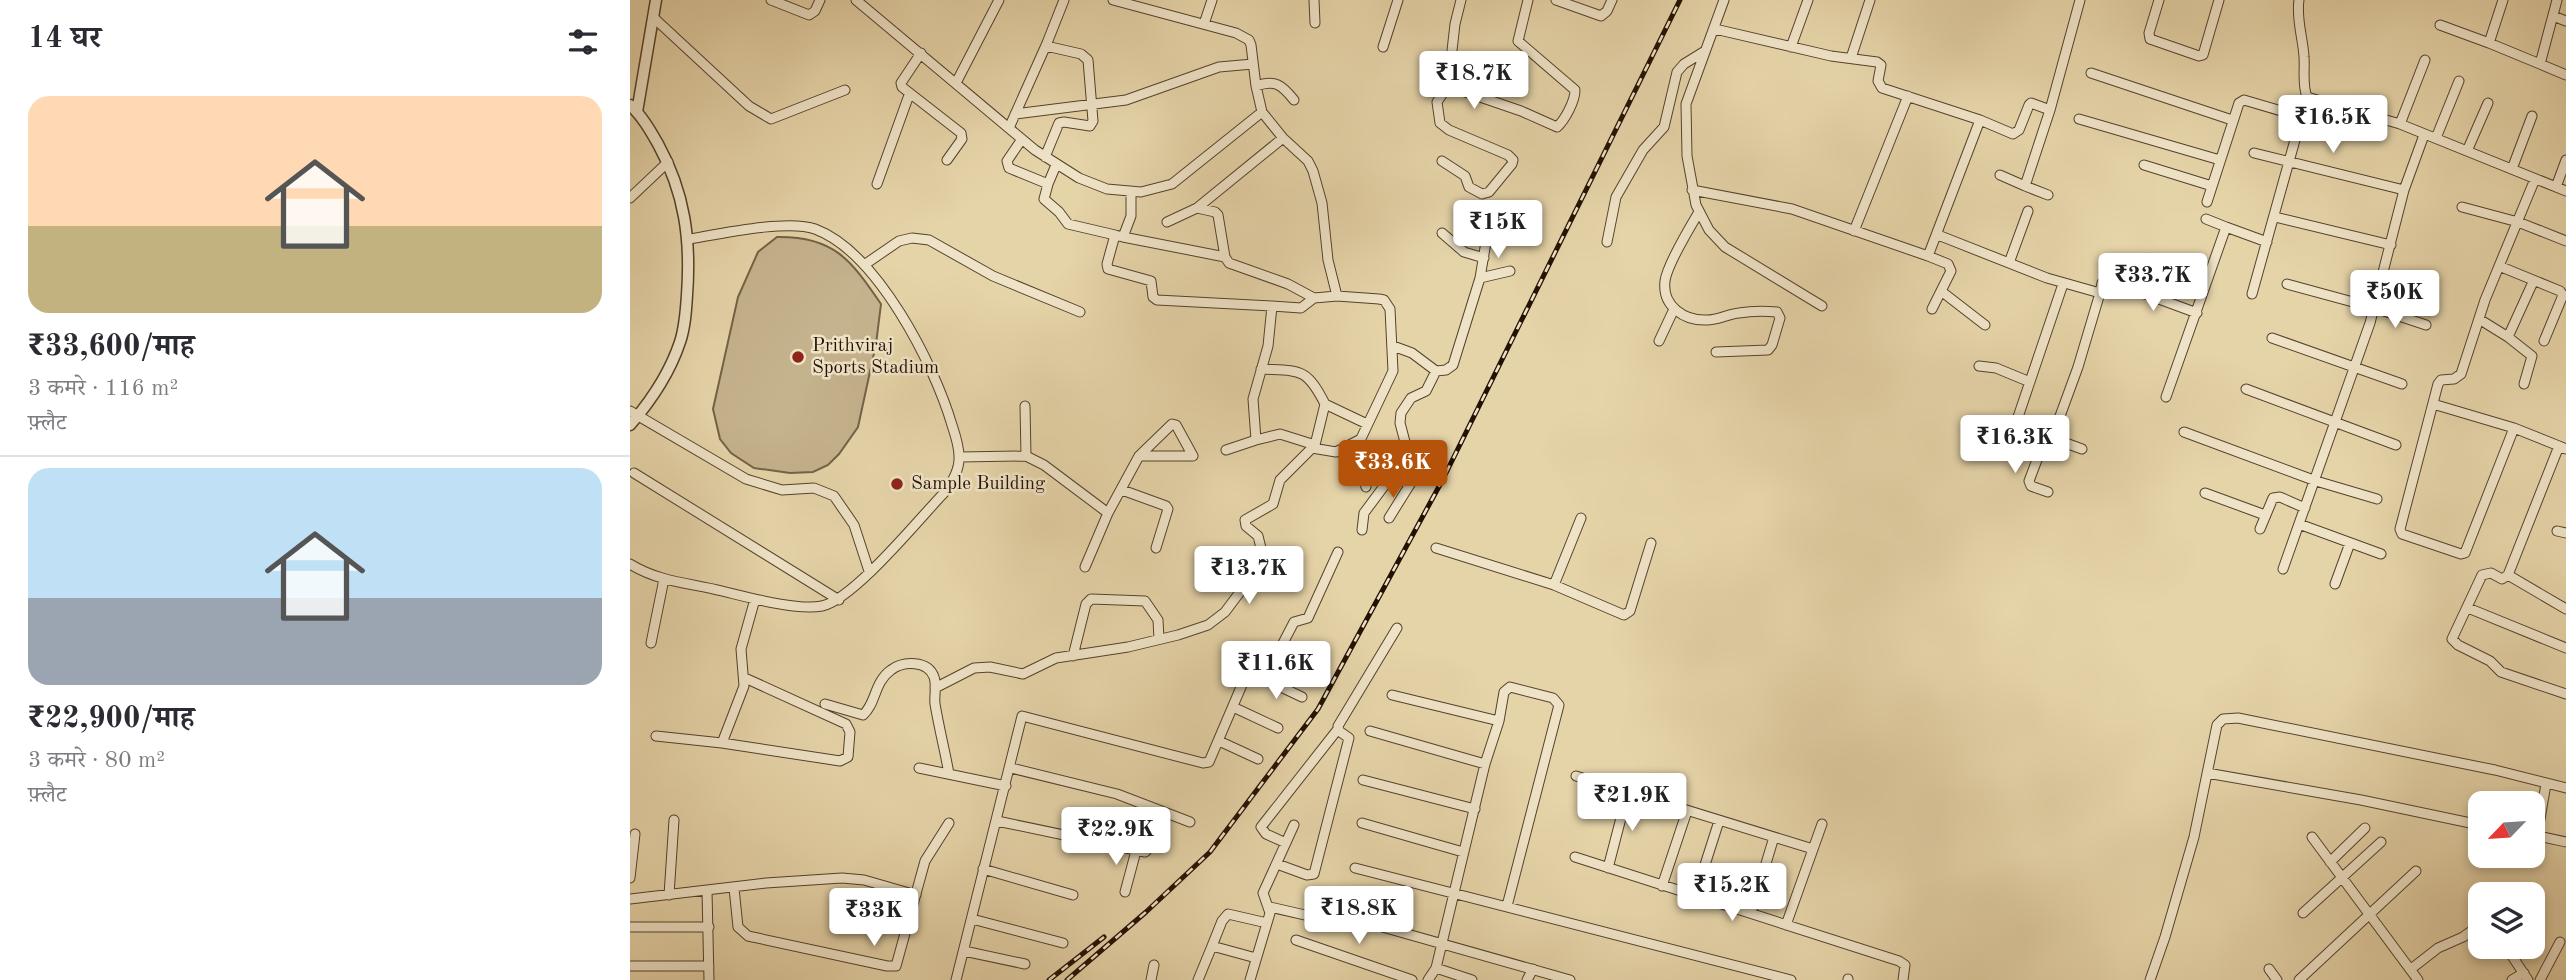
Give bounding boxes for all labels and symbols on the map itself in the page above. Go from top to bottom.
pin: ₹18.7K [1417,52,1531,111]
pin: ₹16.5K [2276,96,2390,155]
pin: ₹15K [1457,201,1539,260]
pin: ₹33.7K [2096,254,2210,313]
pin: ₹50K [2354,270,2436,330]
place label: Prithviraj Sports Stadium [812,337,939,378]
marker: Prithviraj Sports Stadium [790,349,806,365]
pin: ₹16.3K [1958,416,2072,475]
pin: ₹33.6K [1336,440,1450,500]
place label: Sample Building [911,475,1046,494]
marker: Sample Building [889,476,905,492]
pin: ₹13.7K [1192,546,1306,606]
pin: ₹11.6K [1219,642,1333,701]
pin: ₹21.9K [1575,774,1689,833]
north arrow [2468,791,2544,868]
pin: ₹22.9K [1059,808,1173,867]
pin: ₹15.2K [1675,864,1789,923]
pin: ₹18.8K [1302,886,1416,946]
pin: ₹33K [833,888,915,948]

